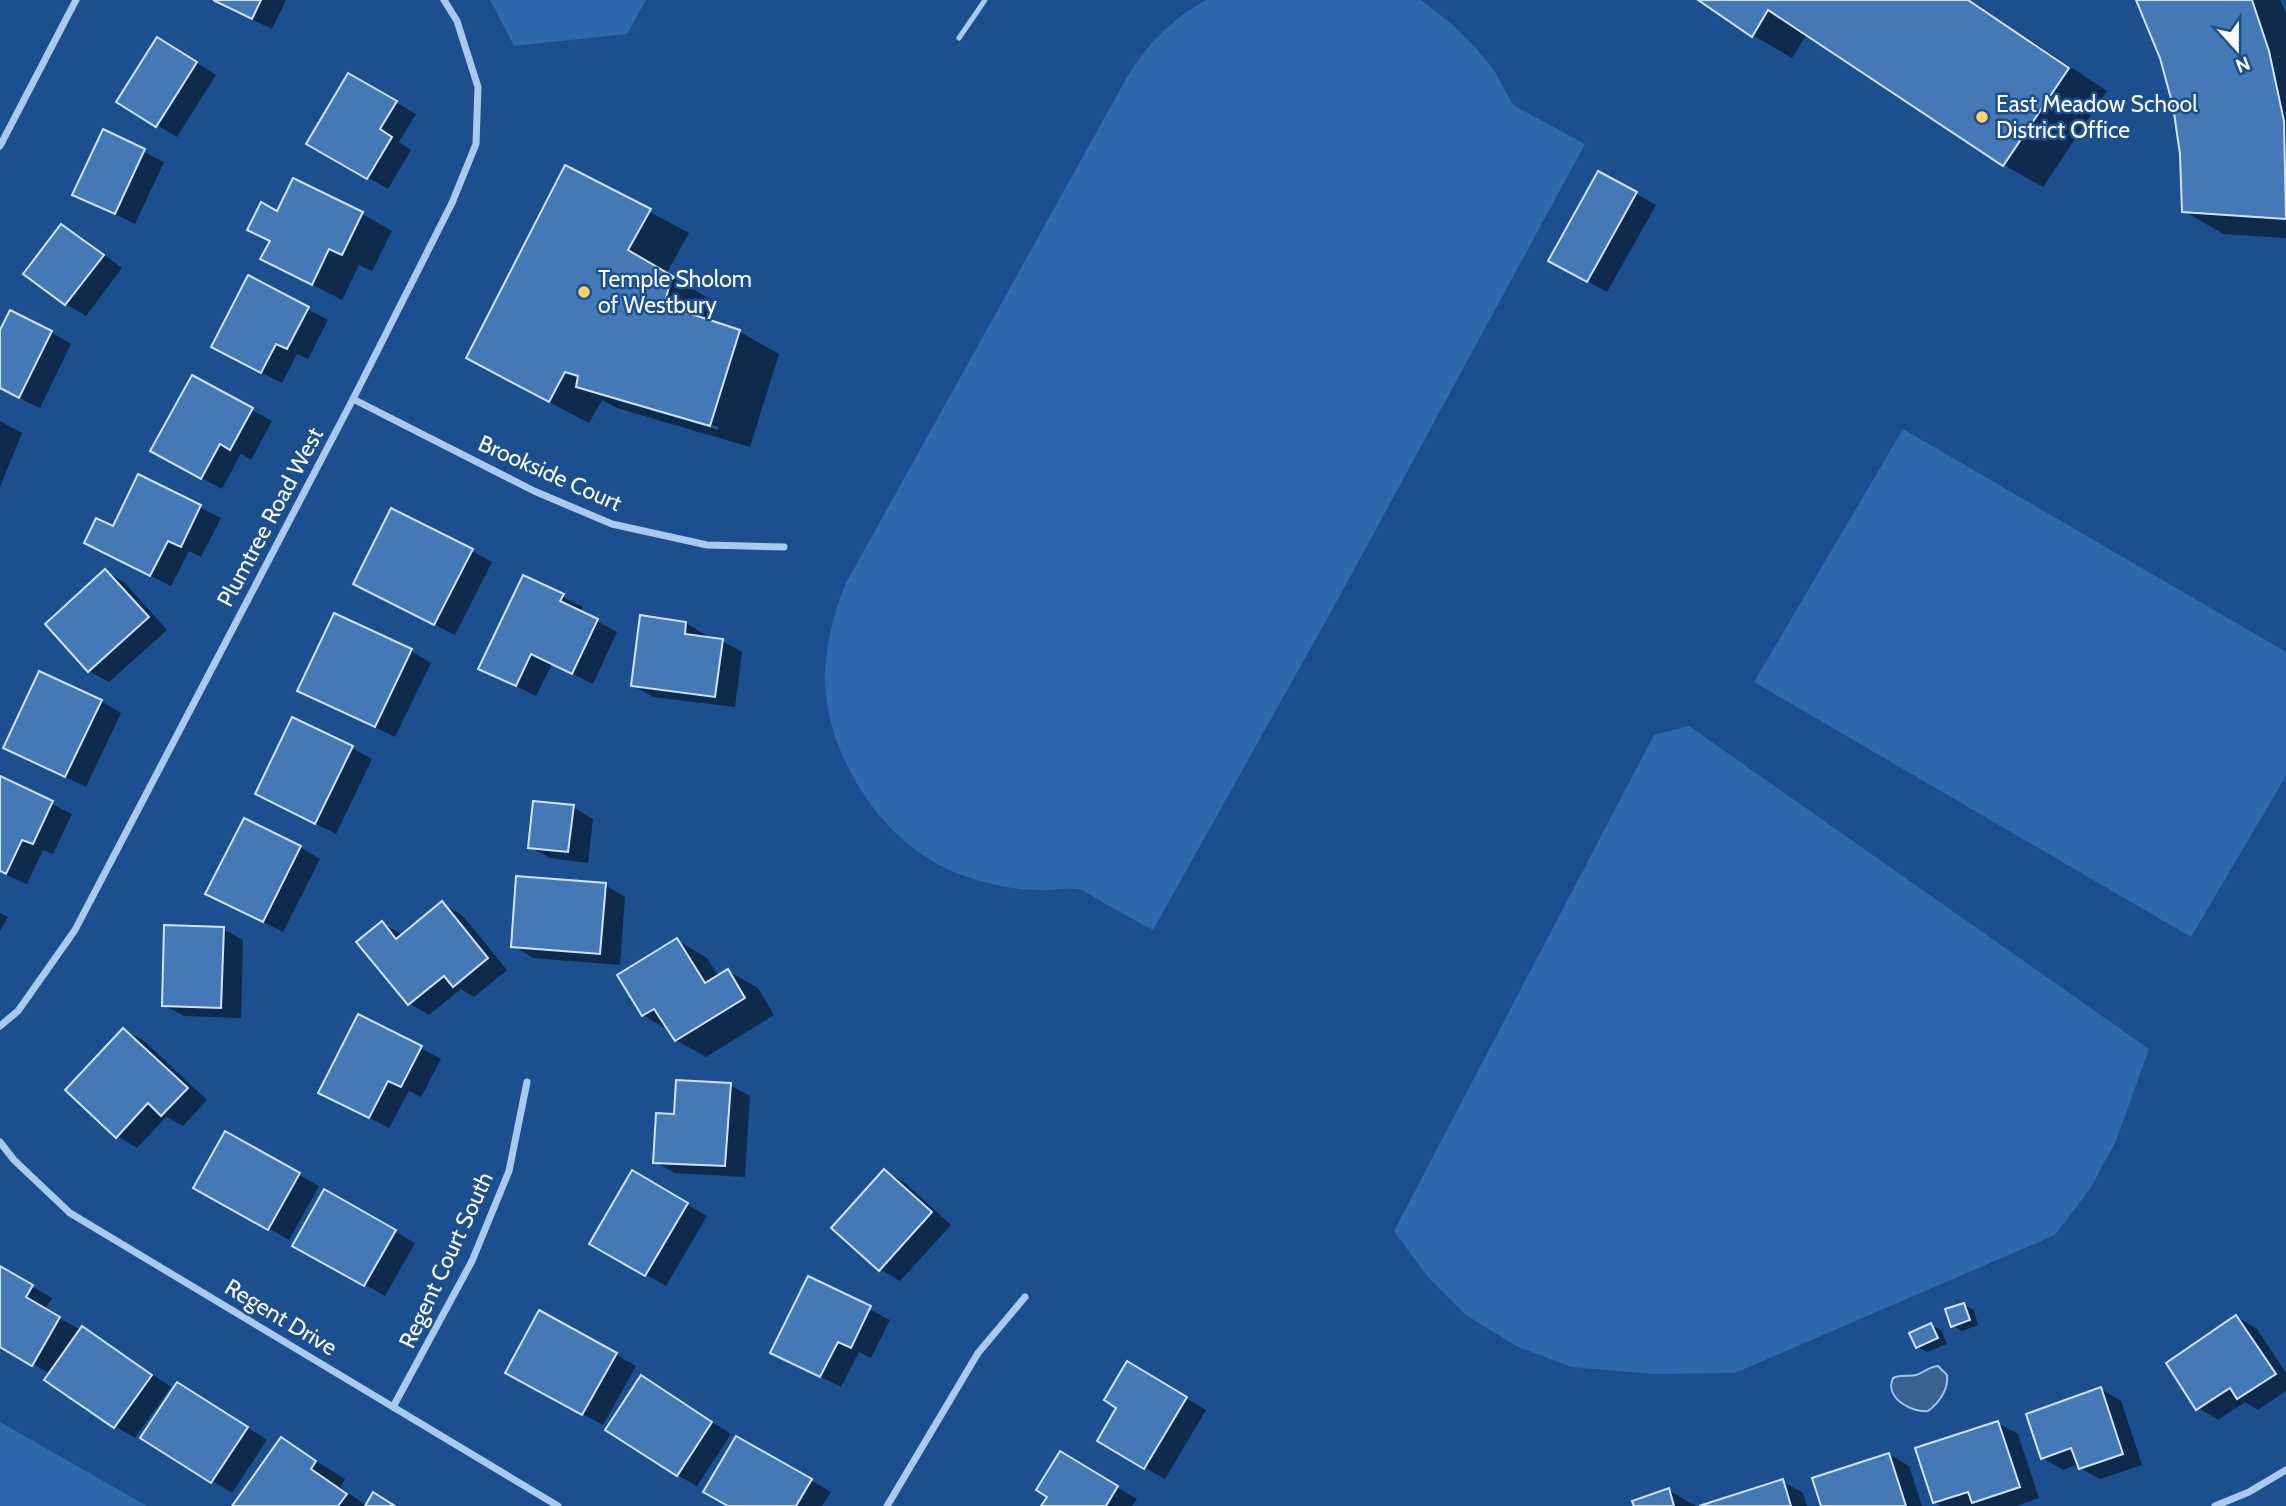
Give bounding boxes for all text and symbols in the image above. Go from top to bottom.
north arrow [2202,14,2272,84]
text: N [2233,51,2253,78]
place label: East Meadow School District Office [1996,90,2198,144]
marker: East Meadow School District Office [1974,109,1990,125]
place label: Temple Sholom of Westbury [598,265,752,319]
marker: Temple Sholom of Westbury [576,284,592,300]
street label: Plumtree Road West [211,422,329,611]
street label: Brookside Court [474,429,626,517]
street label: Regent Court South [393,1167,499,1353]
street label: Regent Drive [220,1273,342,1361]

